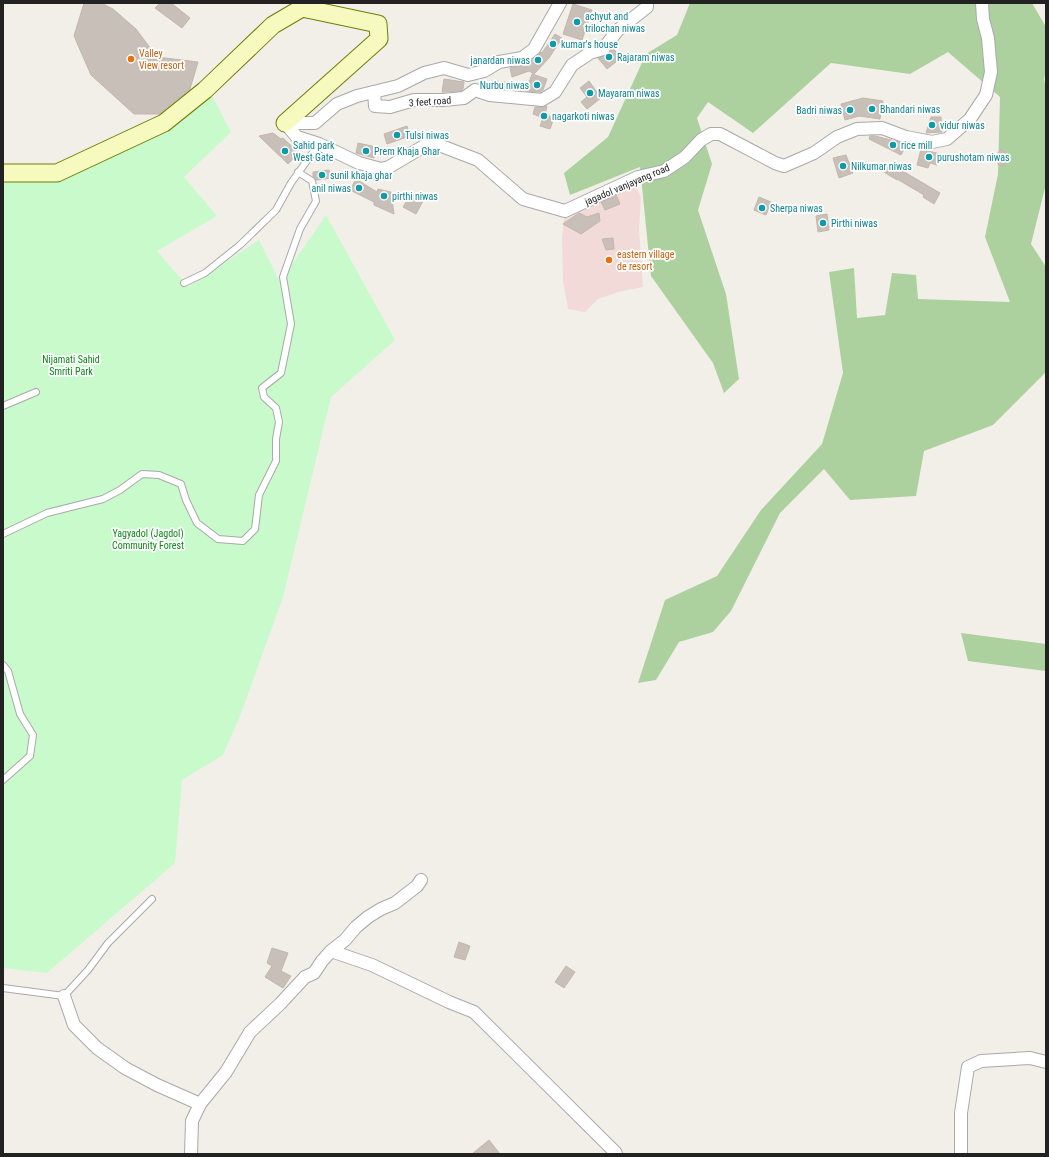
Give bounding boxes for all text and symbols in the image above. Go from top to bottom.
place label: achyut and trilochan niwas [585,11,645,34]
marker: achyut and trilochan niwas [572,17,582,27]
marker: kumar's house [548,39,558,49]
place label: kumar's house [561,39,618,50]
place label: Valley View resort [139,48,184,71]
marker: Rajaram niwas [604,52,614,62]
place label: Rajaram niwas [617,52,675,63]
marker: Valley View resort [126,54,136,64]
place label: janardan niwas [470,55,530,66]
marker: janardan niwas [533,55,543,65]
place label: Nurbu niwas [480,80,529,91]
marker: Nurbu niwas [532,80,542,90]
marker: Mayaram niwas [585,88,595,98]
place label: Mayaram niwas [598,88,660,99]
street label: 3 feet road [408,95,452,108]
marker: Bhandari niwas [867,104,877,114]
place label: Bhandari niwas [880,104,941,115]
place label: Badri niwas [796,105,842,116]
marker: Badri niwas [845,105,855,115]
marker: nagarkoti niwas [539,111,549,121]
place label: nagarkoti niwas [552,111,615,122]
marker: vidur niwas [927,120,937,130]
place label: vidur niwas [940,120,985,131]
marker: Tulsi niwas [392,130,402,140]
place label: Tulsi niwas [405,130,449,141]
place label: Sahid park West Gate [293,140,335,163]
marker: rice mill [888,140,898,150]
place label: rice mill [901,140,932,151]
marker: Sahid park West Gate [280,146,290,156]
marker: Prem Khaja Ghar [361,146,371,156]
place label: Prem Khaja Ghar [374,146,440,157]
marker: purushotam niwas [924,152,934,162]
place label: purushotam niwas [937,152,1010,163]
marker: Nilkumar niwas [838,161,848,171]
place label: Nilkumar niwas [851,161,912,172]
street label: jagadol vanjayang road [582,162,671,208]
marker: sunil khaja ghar [317,170,327,180]
place label: sunil khaja ghar [330,170,392,181]
place label: anil niwas [311,183,351,194]
marker: anil niwas [354,183,364,193]
marker: pirthi niwas [379,191,389,201]
place label: pirthi niwas [392,191,438,202]
marker: Sherpa niwas [757,203,767,213]
place label: Sherpa niwas [770,203,823,214]
marker: Pirthi niwas [818,218,828,228]
place label: Pirthi niwas [831,218,878,229]
place label: eastern village de resort [617,249,675,272]
marker: eastern village de resort [604,255,614,265]
park label: Nijamati Sahid Smriti Park [42,354,100,377]
park label: Yagyadol (Jagdol) Community Forest [112,528,184,551]

